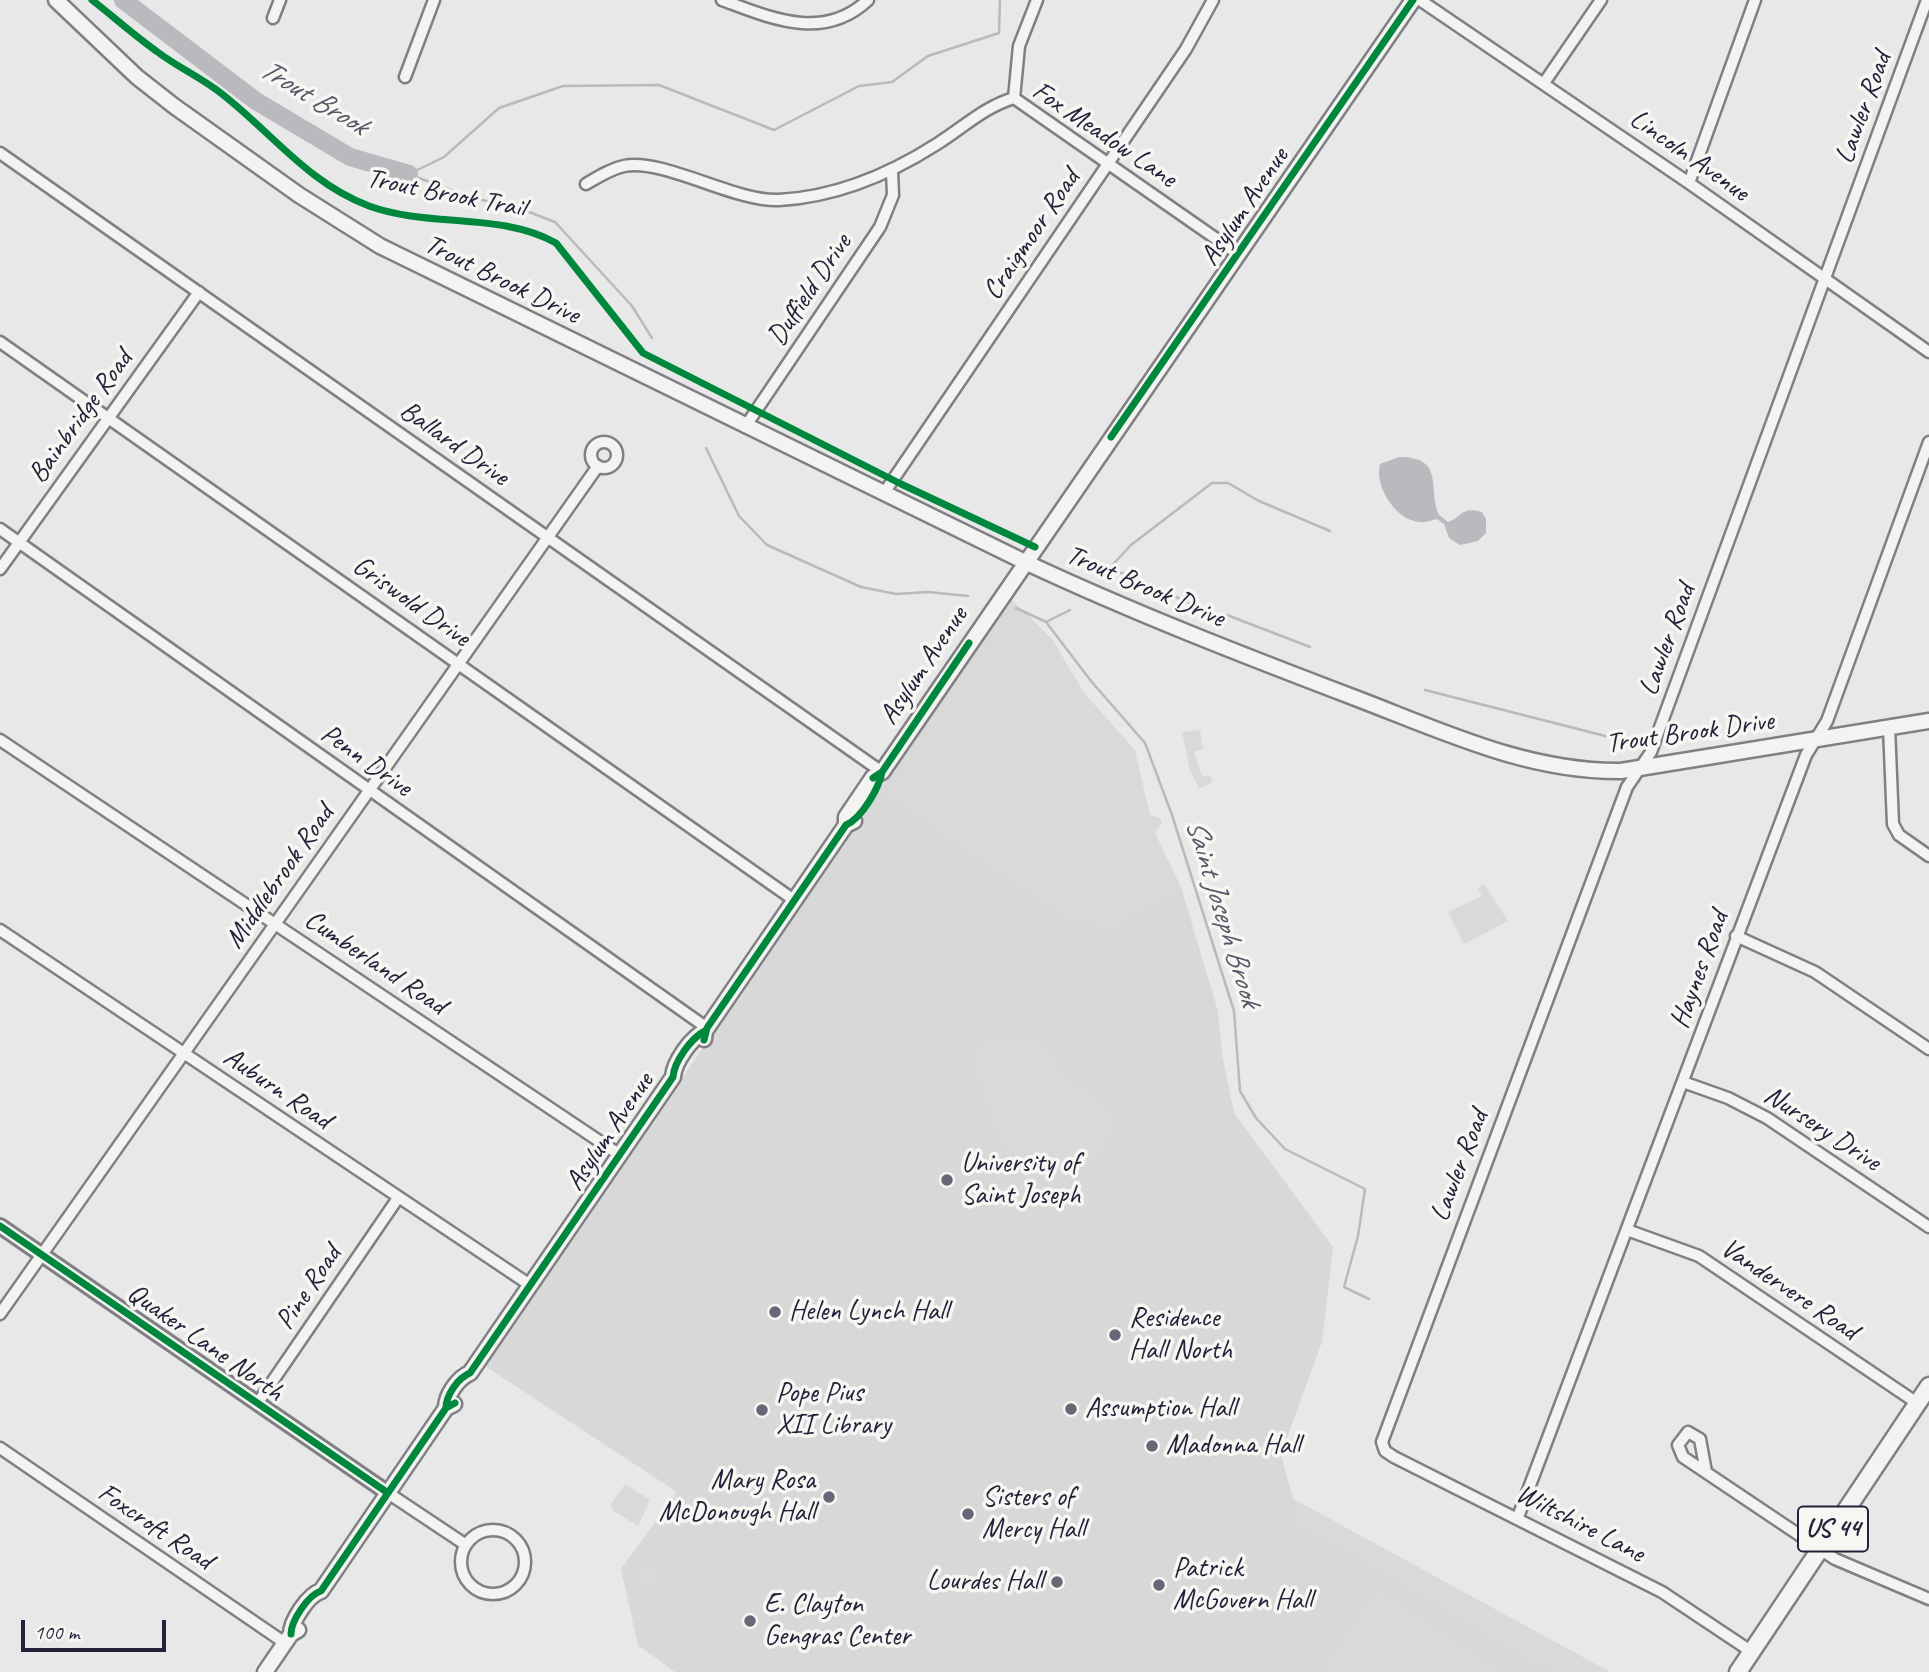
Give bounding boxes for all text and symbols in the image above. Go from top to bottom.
street label: Lawler Road [1828,48,1900,168]
water label: Trout Brook [252,52,374,144]
street label: Fox Meadow Lane [1025,74,1183,196]
street label: Lincoln Avenue [1623,103,1755,209]
street label: Asylum Avenue [1193,142,1297,272]
street label: Trout Brook Trail [364,162,528,226]
street label: Craigmoor Road [976,164,1088,306]
street label: Trout Brook Drive [419,228,585,332]
street label: Duffield Drive [761,228,859,352]
street label: Bainbridge Road [22,344,140,490]
street label: Ballard Drive [393,394,515,494]
street label: Trout Brook Drive [1061,539,1229,635]
street label: Griswold Drive [346,549,476,655]
street label: Lawler Road [1632,580,1704,700]
street label: Asylum Avenue [872,601,976,731]
street label: Trout Brook Drive [1604,705,1776,761]
street label: Penn Drive [314,717,418,805]
street label: Middlebrook Road [218,799,342,955]
water label: Saint Joseph Brook [1176,815,1268,1011]
street label: Cumberland Road [298,903,452,1023]
street label: Haynes Road [1663,907,1737,1033]
street label: Auburn Road [217,1041,337,1137]
street label: Asylum Avenue [558,1067,662,1197]
street label: Nursery Drive [1757,1079,1887,1179]
street label: Lawler Road [1424,1106,1496,1226]
place label: University of Saint Joseph [961,1147,1081,1213]
marker: University of Saint Joseph [939,1172,955,1188]
street label: Vandervere Road [1714,1232,1864,1348]
street label: Pine Road [269,1240,349,1336]
street label: Quaker Lane North [120,1277,290,1409]
place label: Helen Lynch Hall [789,1295,949,1329]
place label: Residence Hall North [1129,1302,1232,1368]
marker: Helen Lynch Hall [767,1304,783,1320]
marker: Residence Hall North [1107,1327,1123,1343]
place label: Pope Pius XII Library [776,1377,891,1443]
place label: Assumption Hall [1085,1392,1236,1426]
marker: Assumption Hall [1063,1401,1079,1417]
marker: Pope Pius XII Library [754,1402,770,1418]
place label: Madonna Hall [1166,1429,1300,1463]
marker: Madonna Hall [1144,1438,1160,1454]
place label: Mary Rosa McDonough Hall [659,1464,815,1530]
street label: Foxcroft Road [91,1476,219,1578]
street label: Wiltshire Lane [1510,1477,1650,1571]
place label: Sisters of Mercy Hall [982,1481,1085,1547]
marker: Mary Rosa McDonough Hall [821,1489,837,1505]
marker: Sisters of Mercy Hall [960,1506,976,1522]
road number: US 44 [1798,1506,1868,1552]
place label: Patrick McGovern Hall [1173,1552,1312,1618]
place label: Lourdes Hall [927,1565,1043,1599]
marker: Lourdes Hall [1049,1574,1065,1590]
marker: Patrick McGovern Hall [1151,1577,1167,1593]
place label: E. Clayton Gengras Center [764,1588,910,1654]
scale bar [24,1606,170,1650]
marker: E. Clayton Gengras Center [742,1613,758,1629]
text: 100 m [34,1619,79,1645]

